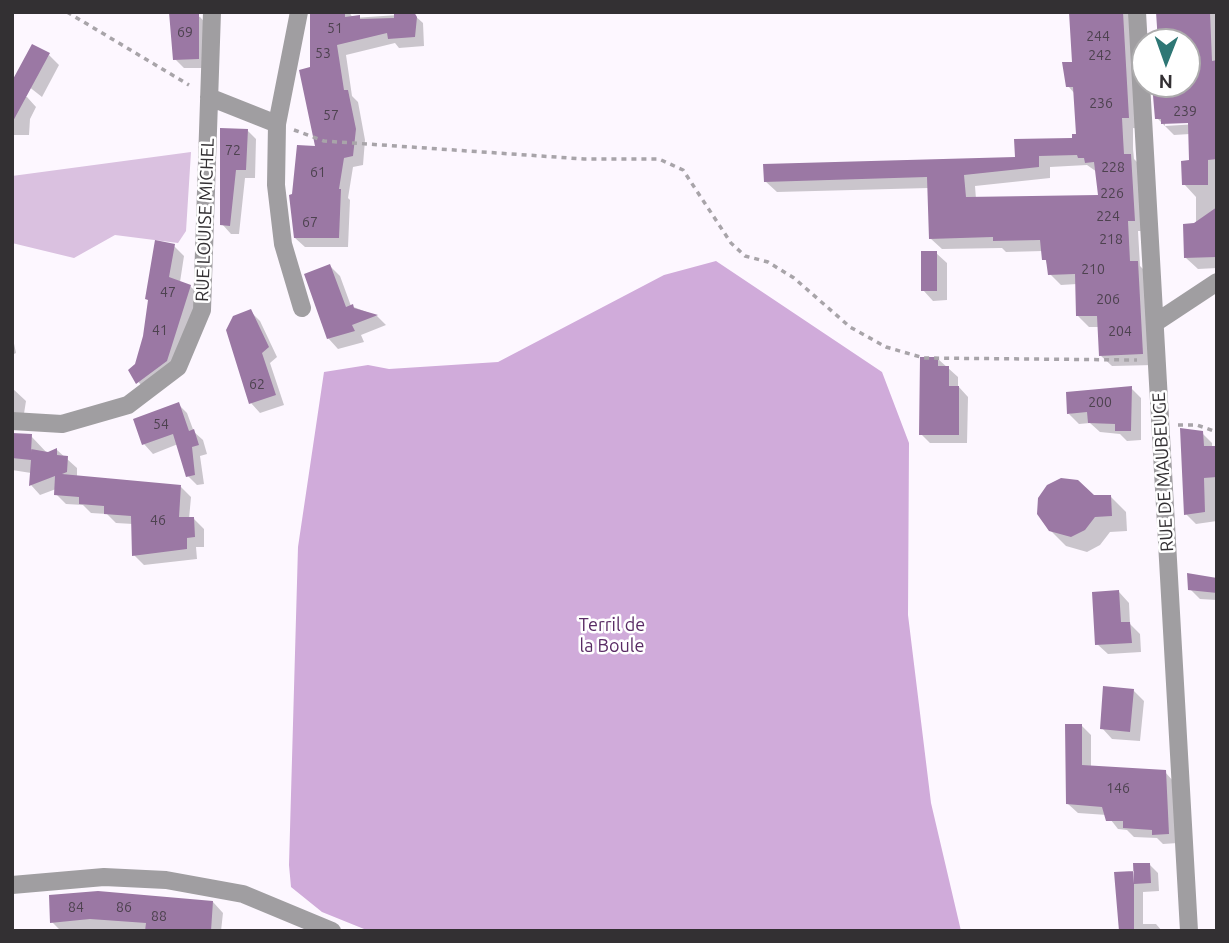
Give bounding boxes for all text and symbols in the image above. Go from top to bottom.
house number: 51 [327,20,343,36]
house number: 69 [177,24,193,40]
house number: 244 [1086,28,1110,44]
north arrow [1131,28,1201,98]
house number: 53 [315,45,331,61]
house number: 242 [1088,47,1112,63]
text: N [1158,71,1173,93]
house number: 236 [1089,95,1113,111]
house number: 239 [1173,103,1197,119]
house number: 57 [323,107,339,123]
street label: RUE LOUISE MICHEL [191,138,219,302]
house number: 72 [225,142,241,158]
house number: 228 [1101,159,1125,175]
house number: 61 [310,164,326,180]
house number: 226 [1100,185,1124,201]
house number: 224 [1096,208,1120,224]
house number: 67 [302,214,318,230]
house number: 218 [1099,231,1123,247]
house number: 210 [1081,261,1105,277]
house number: 47 [160,284,176,300]
house number: 206 [1096,291,1120,307]
house number: 41 [152,322,168,338]
house number: 204 [1108,323,1132,339]
house number: 62 [249,376,265,392]
street label: RUE DE MAUBEUGE [1148,392,1178,552]
house number: 200 [1088,394,1112,410]
house number: 54 [153,416,169,432]
house number: 46 [150,512,166,528]
park label: Terril de la Boule [579,614,645,656]
house number: 146 [1106,780,1130,796]
house number: 84 [68,899,84,915]
house number: 86 [116,899,132,915]
house number: 88 [151,908,167,924]

